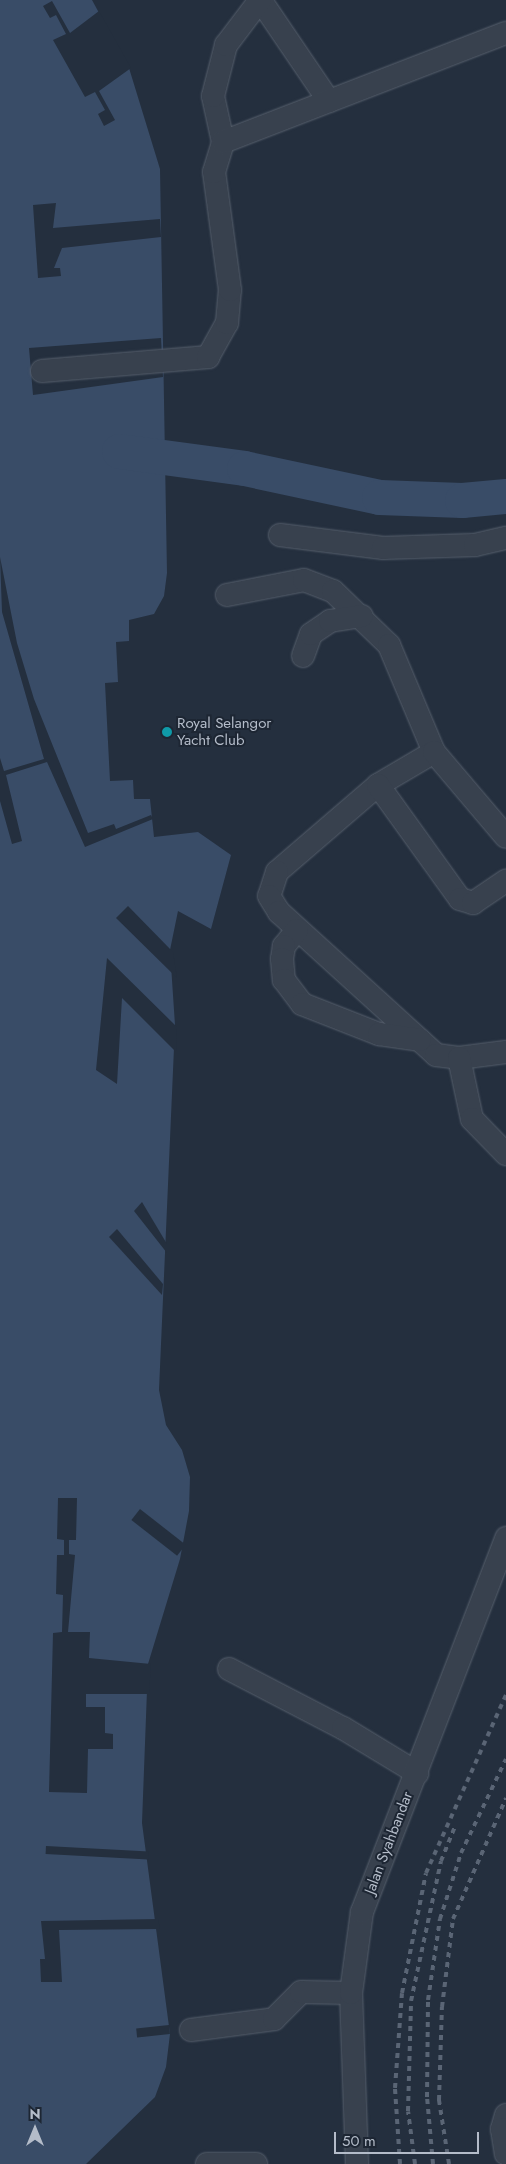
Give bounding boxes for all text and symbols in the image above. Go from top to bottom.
place label: Royal Selangor Yacht Club [177,714,271,749]
marker: Royal Selangor Yacht Club [161,726,173,738]
street label: Jalan Syahbandar [361,1789,417,1897]
north arrow [10,2104,60,2154]
text: N [29,2104,41,2124]
scale bar [336,2122,481,2154]
text: 50 m [342,2130,376,2152]

